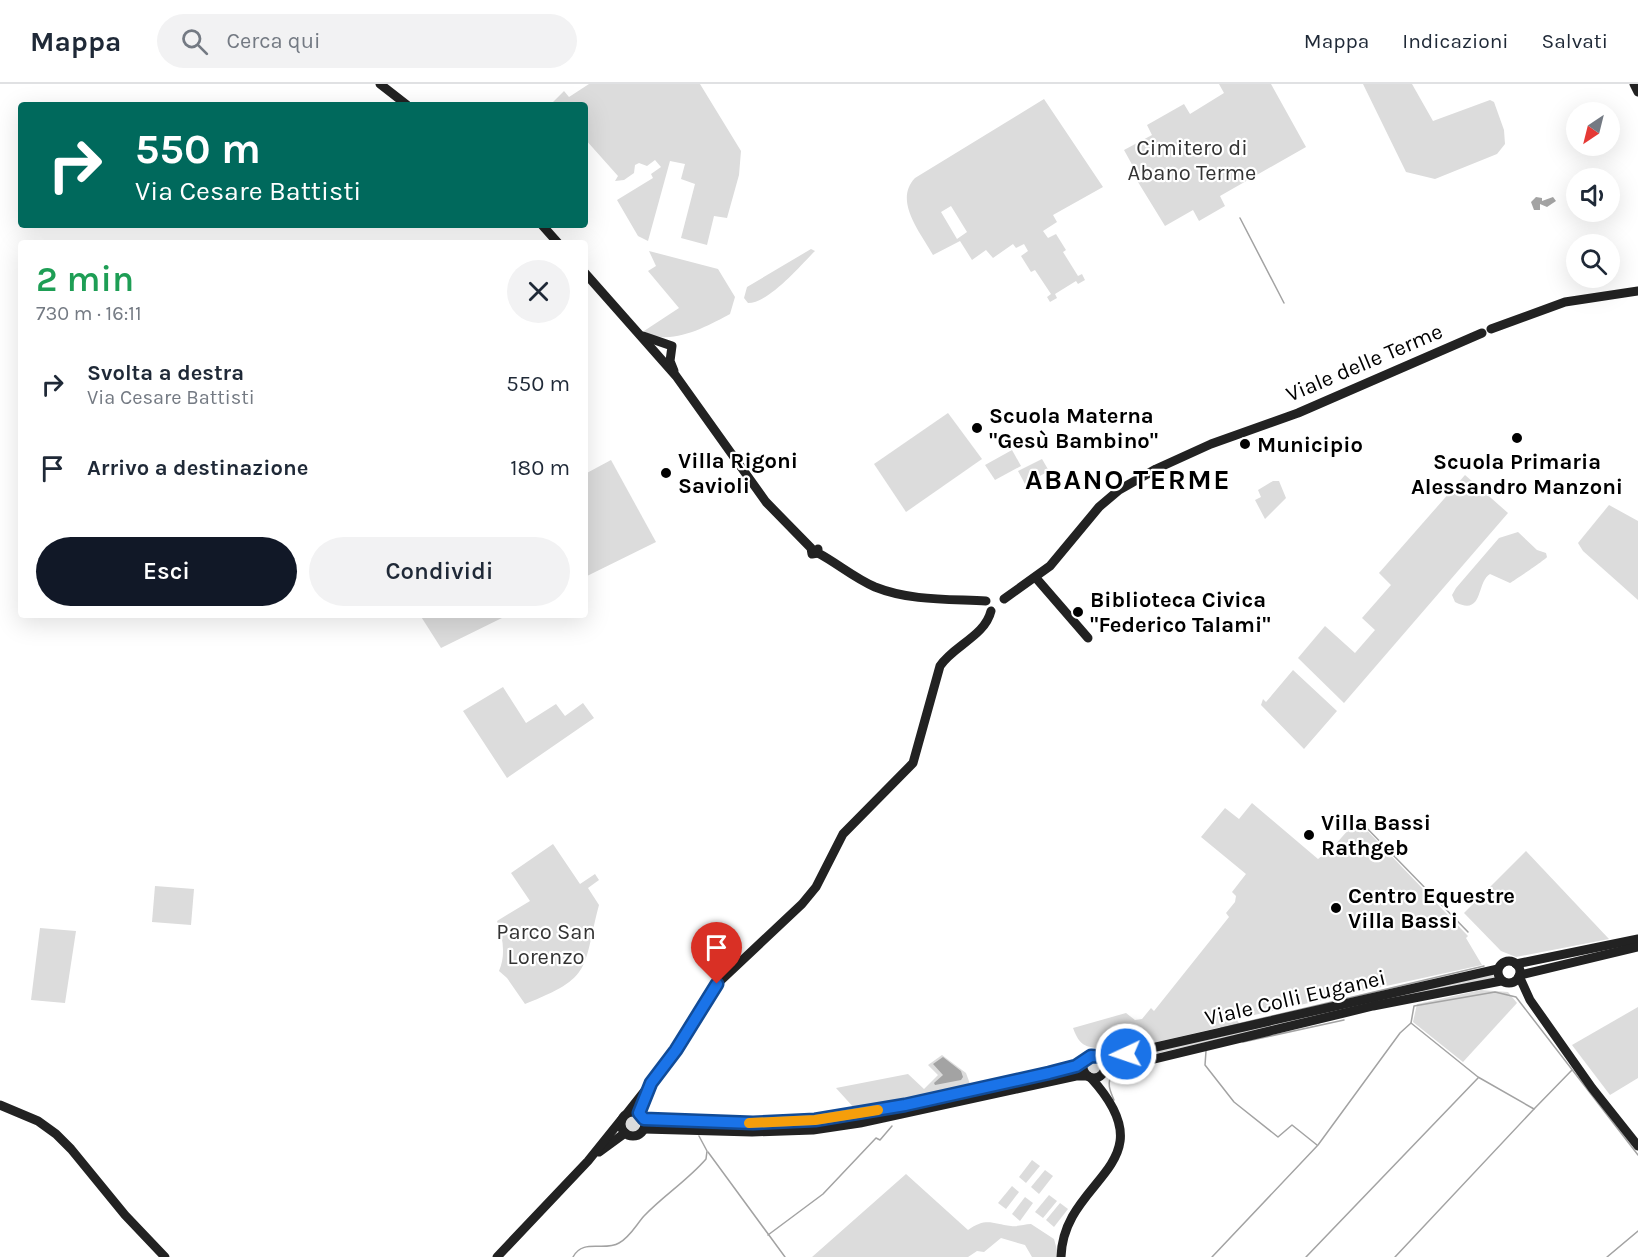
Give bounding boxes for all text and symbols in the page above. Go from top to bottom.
search box [157,14,577,68]
text: Mappa [30,25,121,58]
icon: search [178,25,211,58]
text: Cerca qui [226,28,321,54]
text: Mappa [1304,29,1369,53]
text: Indicazioni [1402,29,1509,53]
text: Salvati [1542,29,1608,53]
north arrow [1566,102,1620,156]
map controls [1566,102,1620,288]
text: 550 m [135,124,261,174]
icon: right [36,126,114,204]
park label: Cimitero di Abano Terme [1128,135,1256,186]
button: sound [1566,168,1620,222]
text: Via Cesare Battisti [135,175,361,207]
button: search [1566,234,1620,288]
text: 2 min [36,258,134,300]
button: close [507,260,570,323]
text: 730 m · 16:11 [36,302,142,325]
street label: Viale delle Terme [1282,318,1447,408]
text: Svolta a destra [87,360,244,386]
icon: right [36,368,69,401]
text: 550 m [506,371,570,397]
text: Via Cesare Battisti [87,386,255,409]
place label: Scuola Materna "Gesù Bambino" [989,403,1158,454]
marker: Scuola Materna "Gesù Bambino" [970,421,984,435]
marker: Scuola Primaria Alessandro Manzoni [1510,431,1524,445]
place label: Municipio [1257,432,1363,458]
marker: Municipio [1238,437,1252,451]
place label: Villa Rigoni Savioli [678,448,798,499]
place label: Scuola Primaria Alessandro Manzoni [1411,449,1623,500]
icon: arrive [36,452,69,485]
text: Arrivo a destinazione [87,455,308,481]
text: 180 m [510,455,570,481]
district label: ABANO TERME [1025,463,1231,496]
marker: Villa Rigoni Savioli [659,466,673,480]
button: Esci [36,537,297,606]
button: Condividi [309,537,570,606]
place label: Biblioteca Civica "Federico Talami" [1090,587,1271,638]
marker: Biblioteca Civica "Federico Talami" [1071,605,1085,619]
place label: Villa Bassi Rathgeb [1321,810,1431,861]
marker: Villa Bassi Rathgeb [1302,828,1316,842]
place label: Centro Equestre Villa Bassi [1348,883,1515,934]
marker: Centro Equestre Villa Bassi [1329,901,1343,915]
park label: Parco San Lorenzo [496,919,596,970]
pin [691,922,742,984]
icon: arrive [700,931,733,964]
street label: Viale Colli Euganei [1202,965,1388,1031]
position arrow [1094,1022,1158,1086]

